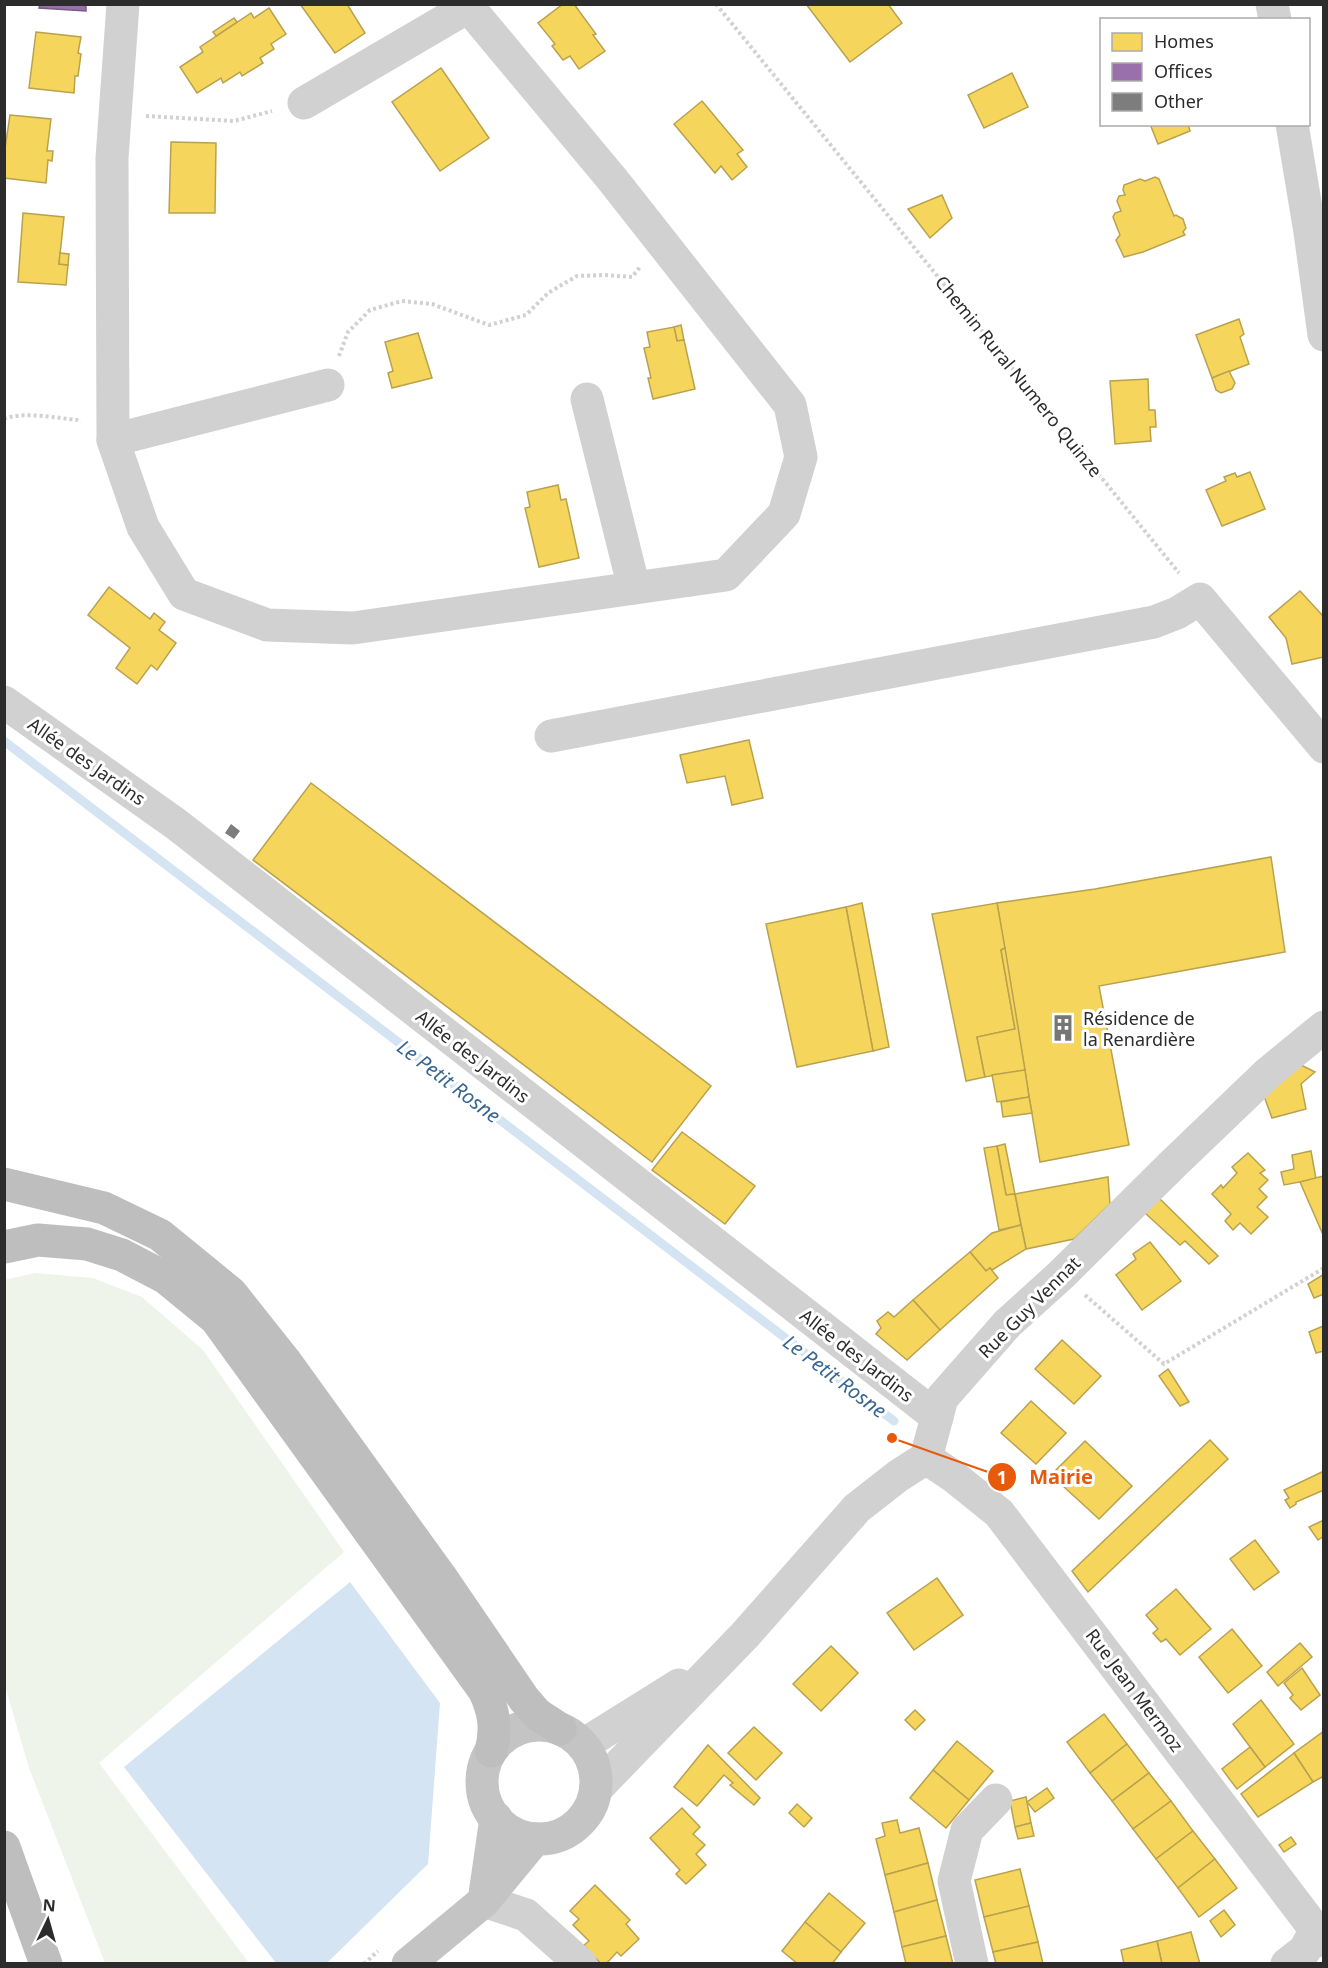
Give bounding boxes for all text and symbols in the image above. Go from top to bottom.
legend [1100,18,1310,126]
text: Homes [1154,29,1214,53]
text: Offices [1154,59,1213,83]
text: Other [1154,89,1204,113]
street label: Chemin Rural Numero Quinze [930,270,1108,482]
street label: Allée des Jardins [24,712,150,810]
street label: Allée des Jardins [411,1004,535,1108]
place label: Résidence de la Renardière [1083,1006,1195,1051]
building icon: Résidence de la Renardière [1048,1013,1078,1043]
water label: Le Petit Rosne [392,1033,506,1129]
street label: Rue Guy Vennat [973,1251,1085,1363]
street label: Allée des Jardins [795,1303,919,1407]
water label: Le Petit Rosne [778,1328,892,1424]
callout: Mairie [987,1458,1105,1496]
text: Mairie [1029,1463,1093,1490]
text: 1 [997,1465,1007,1489]
street label: Rue Jean Mermoz [1081,1624,1189,1756]
north arrow [18,1890,78,1950]
text: N [42,1894,57,1917]

